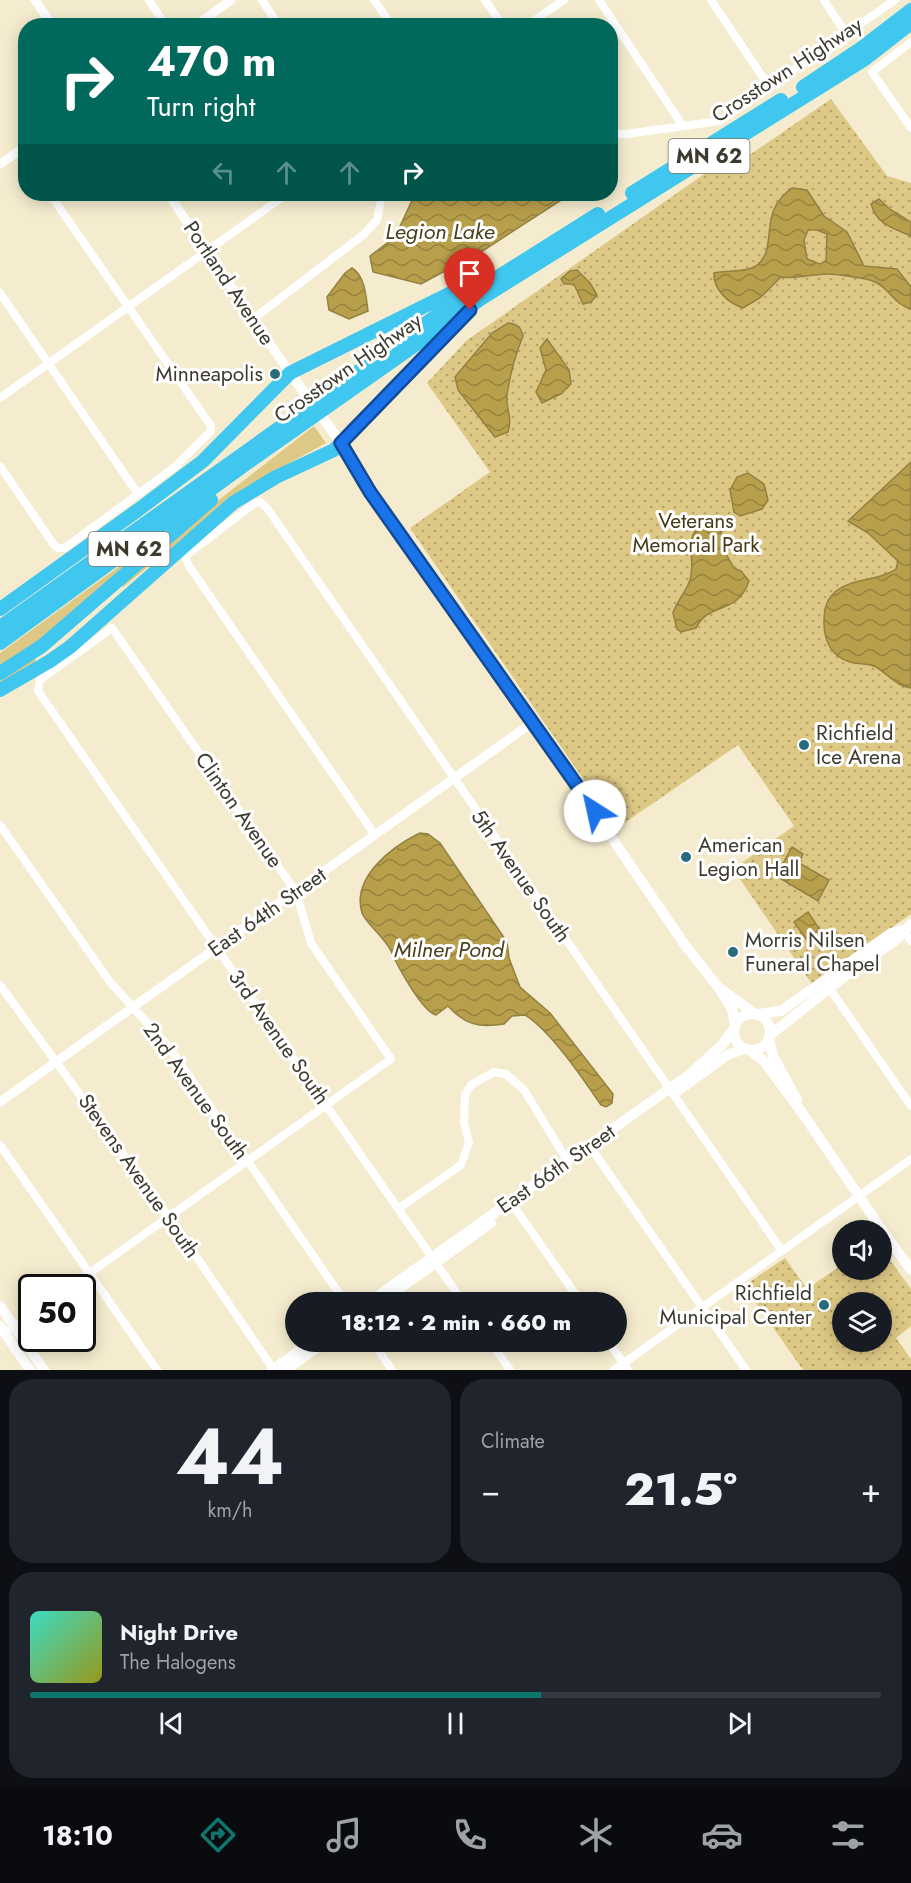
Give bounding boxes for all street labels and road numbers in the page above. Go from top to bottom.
street label: Crosstown Highway [706,10,869,130]
road number: MN 62 [668,139,750,173]
street label: Portland Avenue [176,215,282,351]
street label: Crosstown Highway [268,305,429,430]
road number: MN 62 [88,532,170,566]
street label: Clinton Avenue [188,746,290,874]
street label: 5th Avenue South [464,804,578,948]
street label: East 64th Street [202,860,332,964]
street label: 3rd Avenue South [221,963,337,1111]
street label: 2nd Avenue South [136,1016,256,1166]
street label: Stevens Avenue South [71,1088,207,1264]
street label: East 66th Street [491,1117,621,1221]

